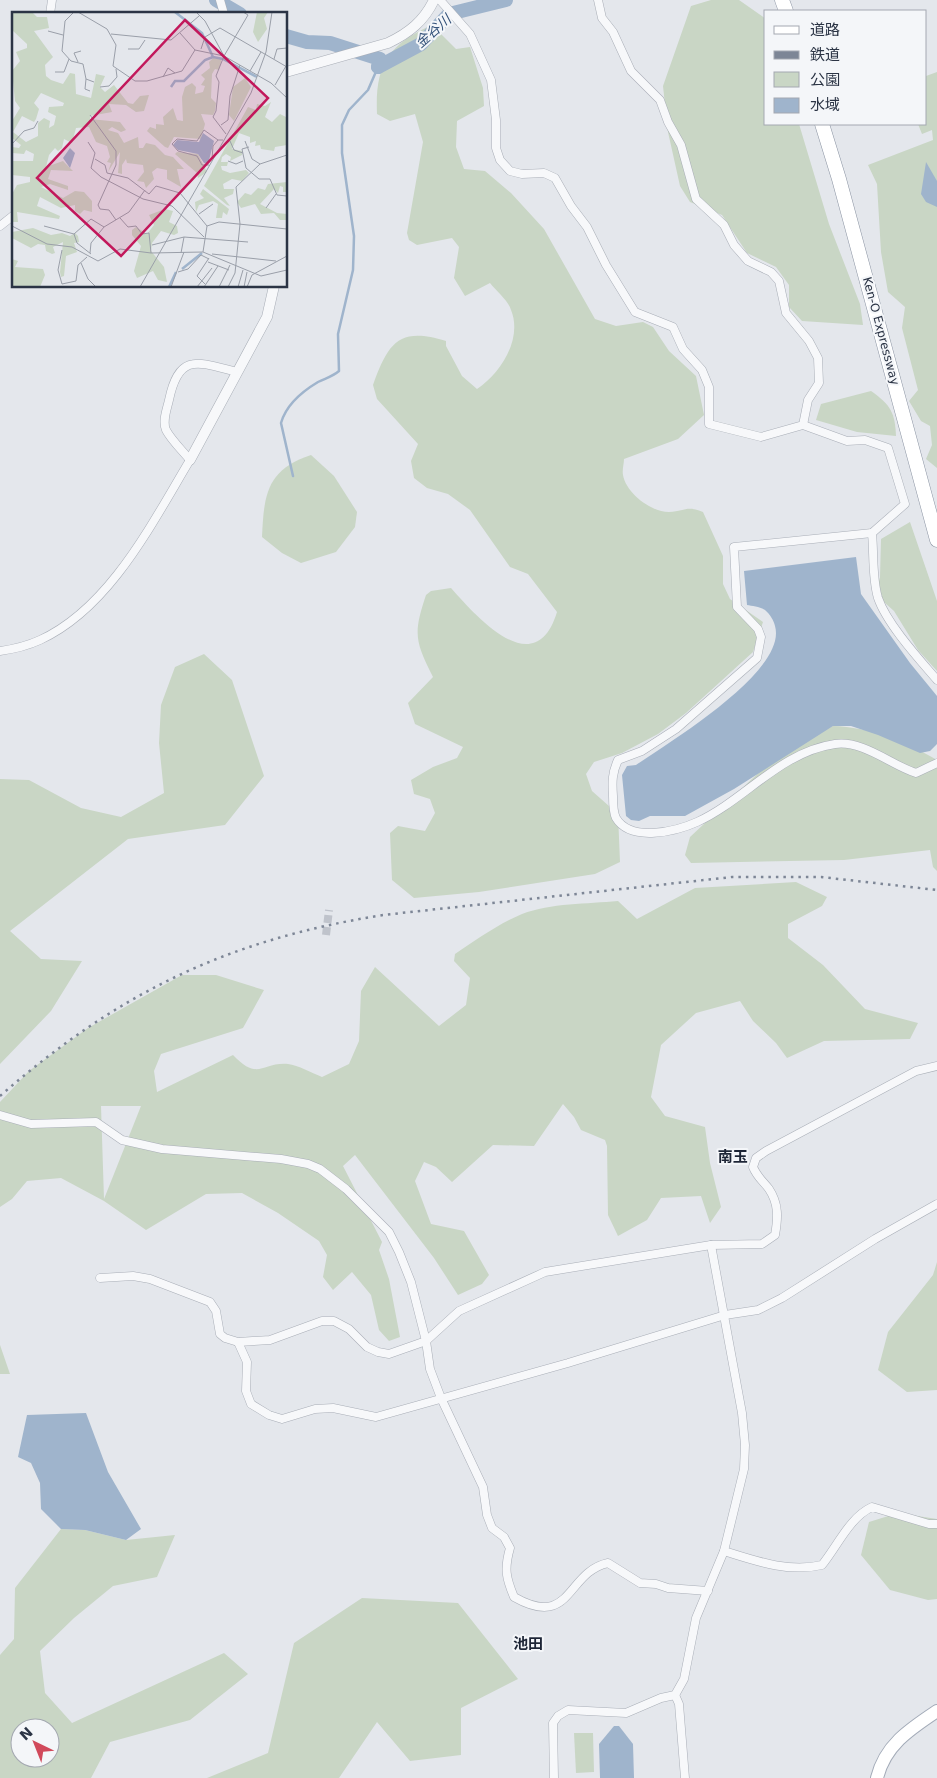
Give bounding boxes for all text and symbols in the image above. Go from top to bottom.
water label: 金谷川 [412,10,456,51]
legend [764,10,927,125]
inset map [12,12,288,288]
text: 道路 [810,21,840,39]
text: 鉄道 [810,46,840,64]
text: 公園 [810,71,840,89]
text: 水域 [810,96,840,114]
street label: Ken-O Expressway [860,275,902,387]
district label: 南玉 [718,1148,748,1166]
district label: 池田 [513,1635,543,1653]
north arrow [10,1718,60,1768]
text: N [16,1724,36,1743]

